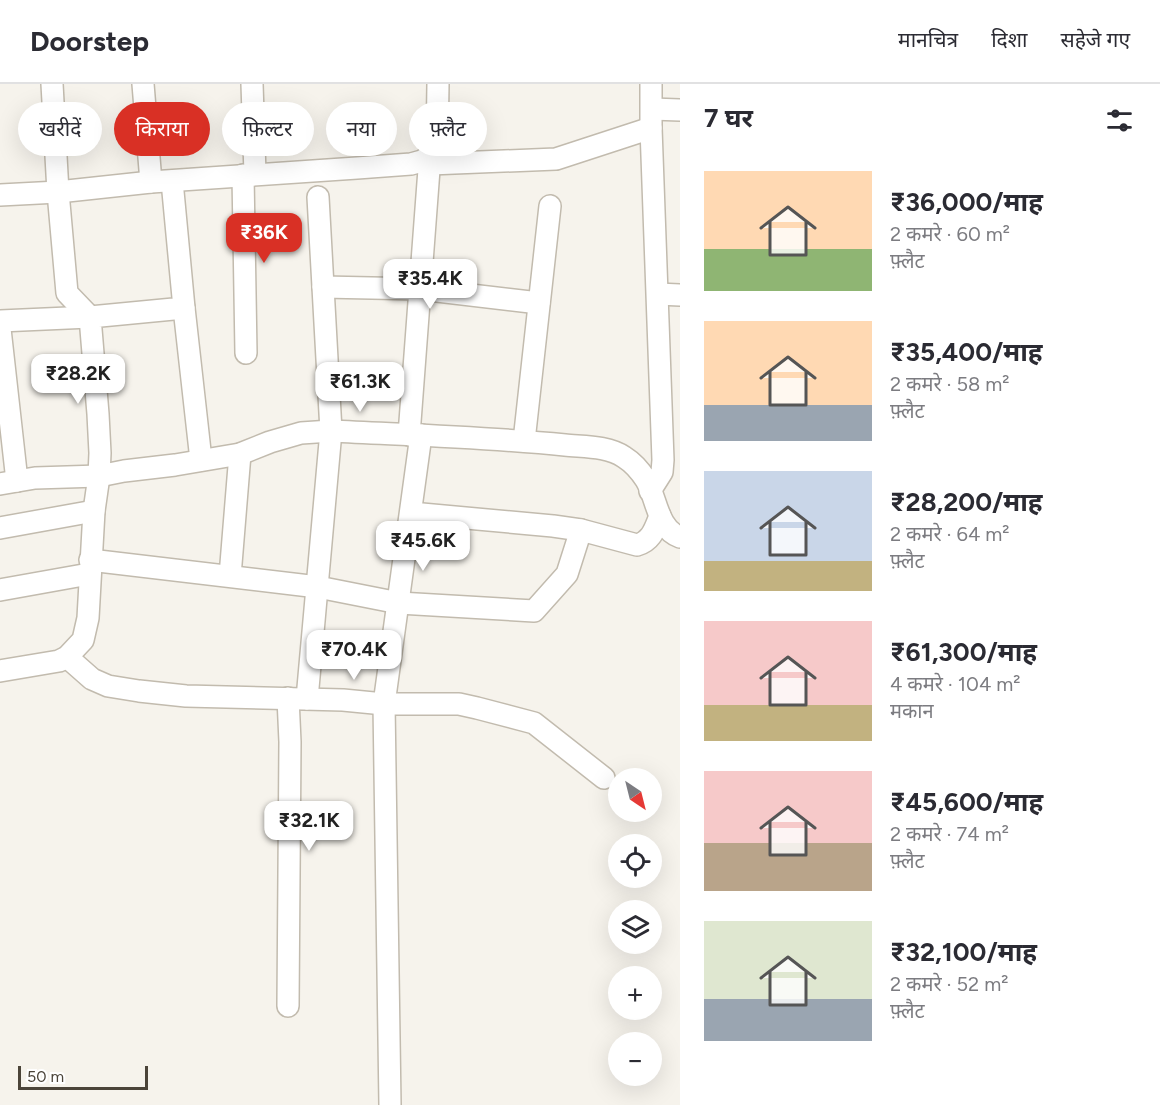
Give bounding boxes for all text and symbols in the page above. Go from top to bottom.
text: Doorstep [30,24,149,58]
text: मानचित्र [898,27,958,52]
text: दिशा [991,27,1027,52]
text: सहेजे गए [1060,27,1130,52]
chip: खरीदें [18,102,102,156]
chip: किराया [114,102,210,156]
chip: फ़िल्टर [222,102,314,156]
chip: नया [326,102,397,156]
chip: फ़्लैट [409,102,487,156]
text: 7 घर [704,102,753,134]
icon: filters [1103,104,1136,137]
text: ₹36,000/माह [890,186,1043,218]
icon: home [752,195,824,267]
pin: ₹36K [228,213,300,264]
text: ₹36K [240,220,288,244]
text: 2 कमरे · 60 m² [890,222,1010,246]
text: फ़्लैट [890,249,925,273]
pin: ₹35.4K [381,259,479,310]
text: ₹35.4K [397,266,463,290]
text: ₹35,400/माह [890,336,1043,368]
icon: home [752,345,824,417]
pin: ₹28.2K [29,354,127,405]
text: ₹28.2K [45,361,111,385]
pin: ₹61.3K [311,362,409,413]
text: ₹61.3K [329,369,391,393]
text: 2 कमरे · 58 m² [890,372,1010,396]
text: फ़्लैट [890,399,925,423]
text: ₹28,200/माह [890,486,1043,518]
icon: home [752,495,824,567]
pin: ₹45.6K [374,521,472,572]
text: 2 कमरे · 64 m² [890,522,1010,546]
text: ₹45.6K [390,528,456,552]
text: फ़्लैट [890,549,925,573]
pin: ₹70.4K [305,630,403,681]
text: ₹61,300/माह [890,636,1037,668]
text: ₹70.4K [320,637,388,661]
icon: home [752,645,824,717]
text: 4 कमरे · 104 m² [890,672,1021,696]
text: मकान [890,699,934,723]
north arrow [608,768,662,822]
map controls [608,768,662,1086]
text: ₹45,600/माह [890,786,1043,818]
icon: home [752,795,824,867]
pin: ₹32.1K [260,801,358,852]
text: ₹32.1K [278,808,340,832]
text: 2 कमरे · 74 m² [890,822,1009,846]
button: locate [608,834,662,888]
text: फ़्लैट [890,849,925,873]
button: layers [608,900,662,954]
text: ₹32,100/माह [890,936,1037,968]
icon: home [752,945,824,1017]
button: + [608,966,662,1020]
text: 2 कमरे · 52 m² [890,972,1008,996]
text: फ़्लैट [890,999,925,1023]
button: − [608,1032,662,1086]
scale bar [18,1063,148,1090]
text: 50 m [27,1067,64,1086]

